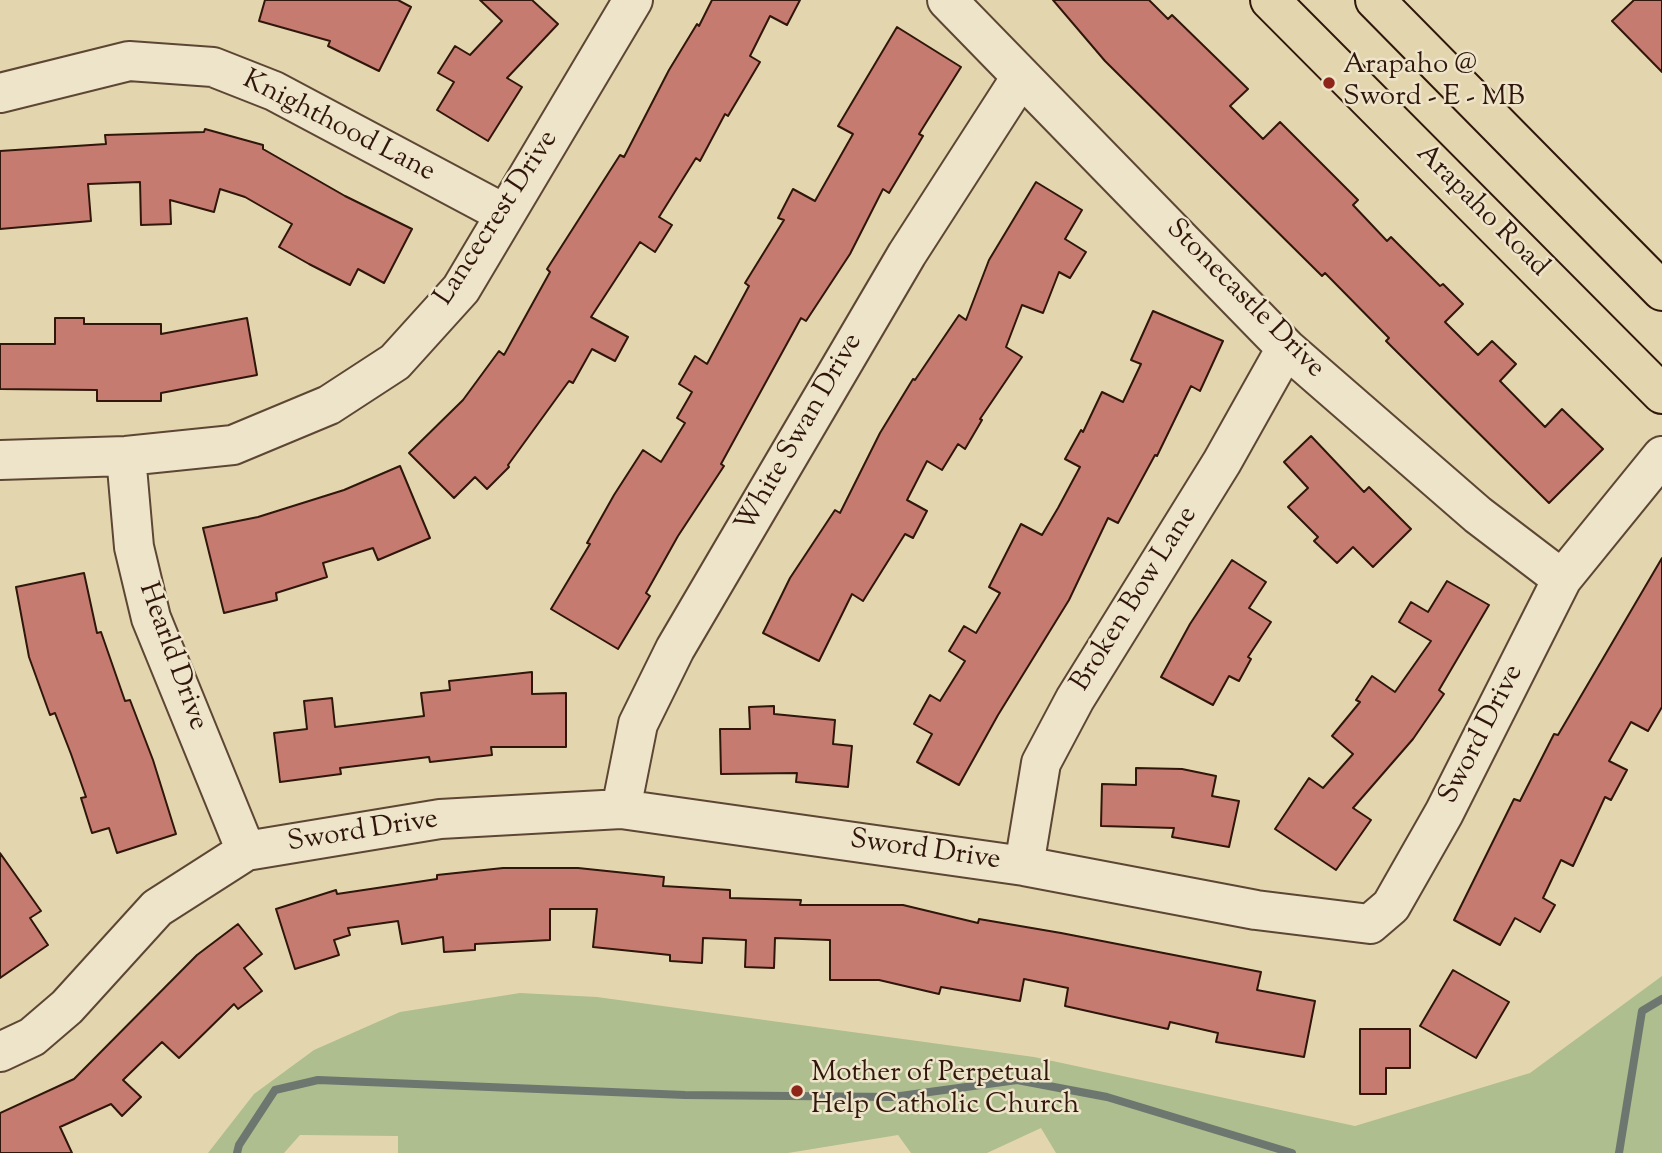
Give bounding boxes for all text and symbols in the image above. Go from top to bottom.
place label: Arapaho @ Sword - E - MB [1343,50,1525,116]
street label: Knighthood Lane [236,65,440,191]
marker: Arapaho @ Sword - E - MB [1321,75,1337,91]
street label: Lancecrest Drive [429,125,567,313]
street label: Arapaho Road [1408,139,1554,285]
street label: Stonecastle Drive [1158,214,1330,386]
street label: White Swan Drive [730,328,872,540]
street label: Broken Bow Lane [1066,501,1206,699]
street label: Hearld Drive [129,579,213,735]
street label: Sword Drive [1434,660,1532,810]
street label: Sword Drive [285,805,441,861]
street label: Sword Drive [848,825,1002,879]
place label: Mother of Perpetual Help Catholic Church [811,1058,1079,1124]
marker: Mother of Perpetual Help Catholic Church [789,1083,805,1099]

